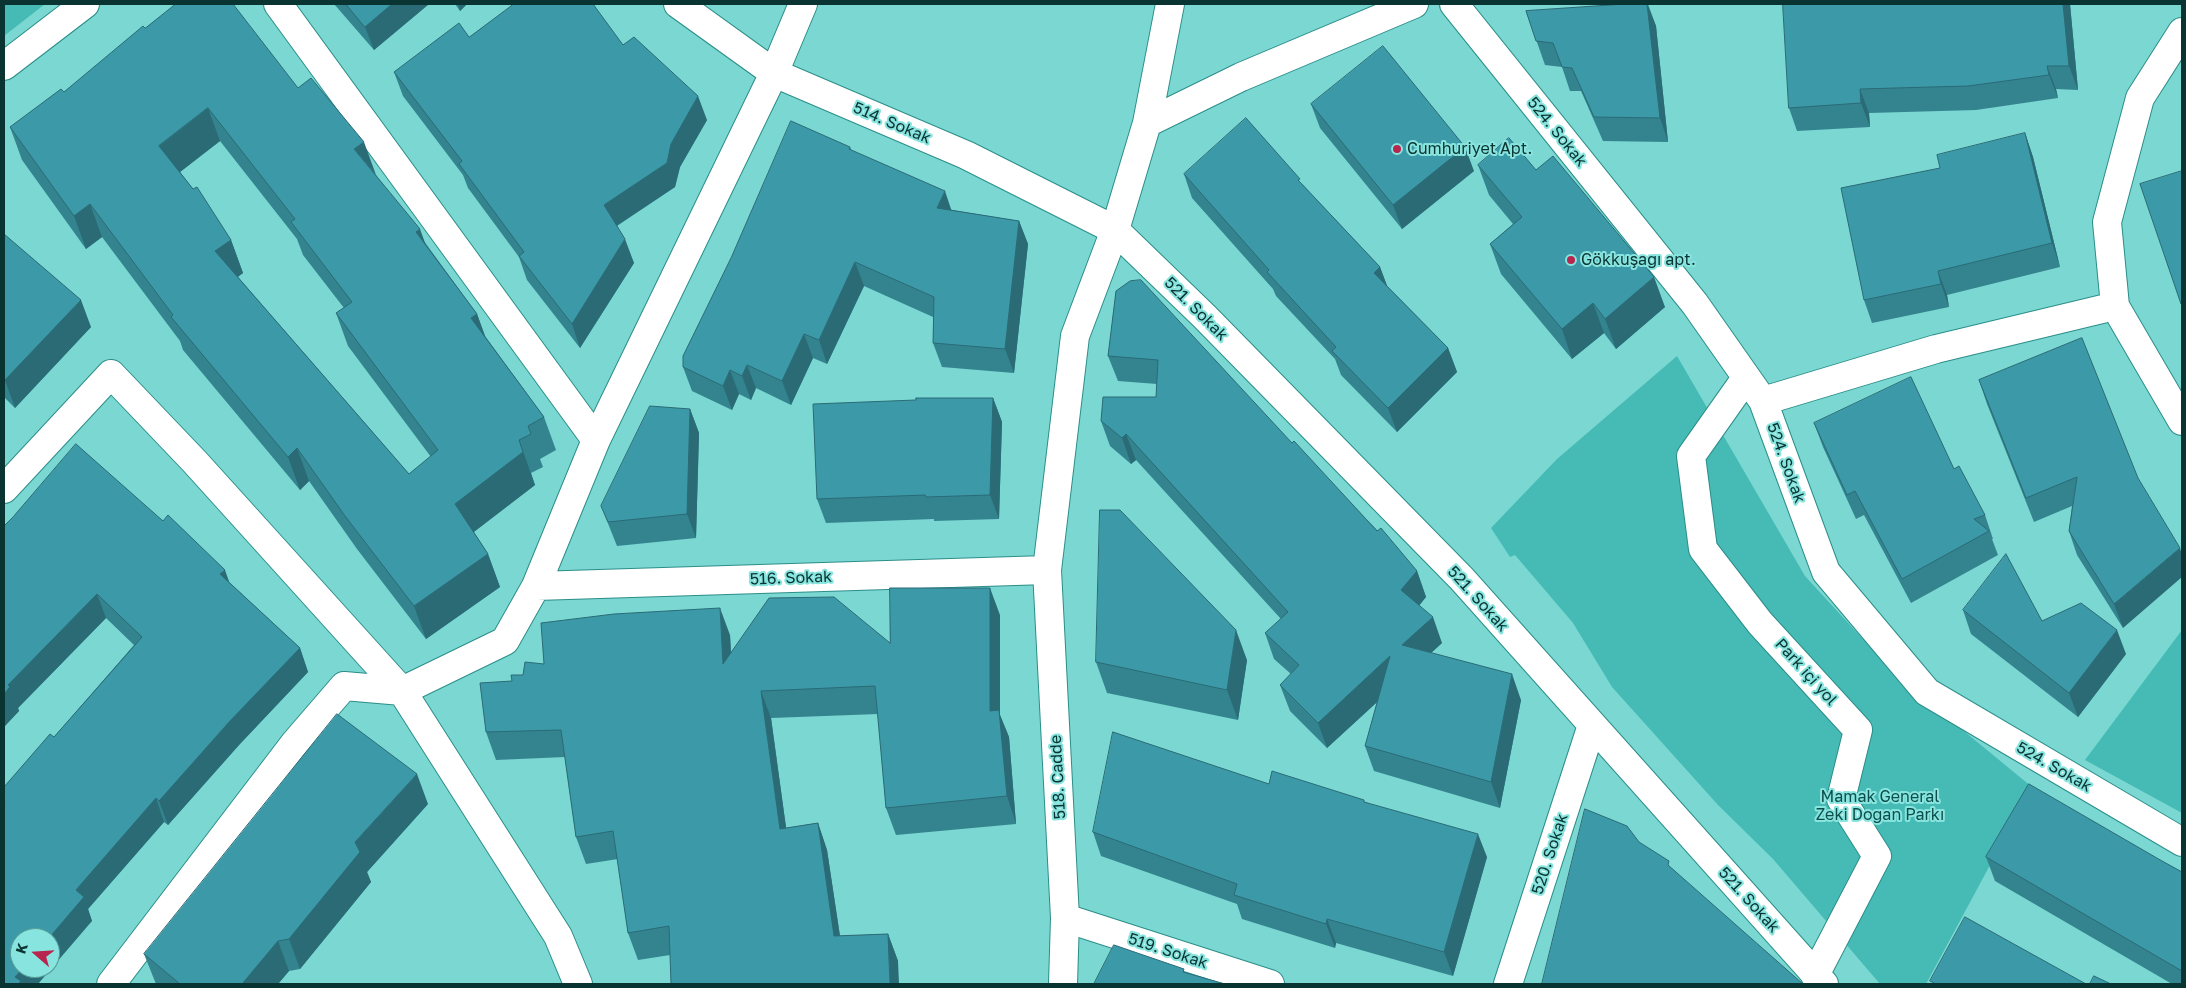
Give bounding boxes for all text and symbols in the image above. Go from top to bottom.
street label: 524. Sokak [1523,93,1591,171]
street label: 514. Sokak [850,98,934,148]
place label: Cumhuriyet Apt. [1407,139,1532,159]
marker: Cumhuriyet Apt. [1391,143,1403,155]
place label: Gökkuşağı apt. [1581,250,1696,270]
marker: Gökkuşağı apt. [1565,254,1577,266]
street label: 521. Sokak [1160,273,1232,345]
street label: 524. Sokak [1763,420,1809,506]
street label: 521. Sokak [1443,562,1513,636]
street label: 516. Sokak [750,567,832,589]
street label: Park içi yol [1771,635,1841,709]
street label: 518. Cadde [1046,734,1070,820]
street label: 524. Sokak [2013,738,2095,796]
park label: Mamak General Zeki Doğan Parkı [1816,787,1944,825]
street label: 520. Sokak [1528,811,1572,897]
street label: 521. Sokak [1714,863,1784,937]
north arrow [10,928,60,978]
street label: 519. Sokak [1126,929,1210,973]
text: K [12,941,31,956]

